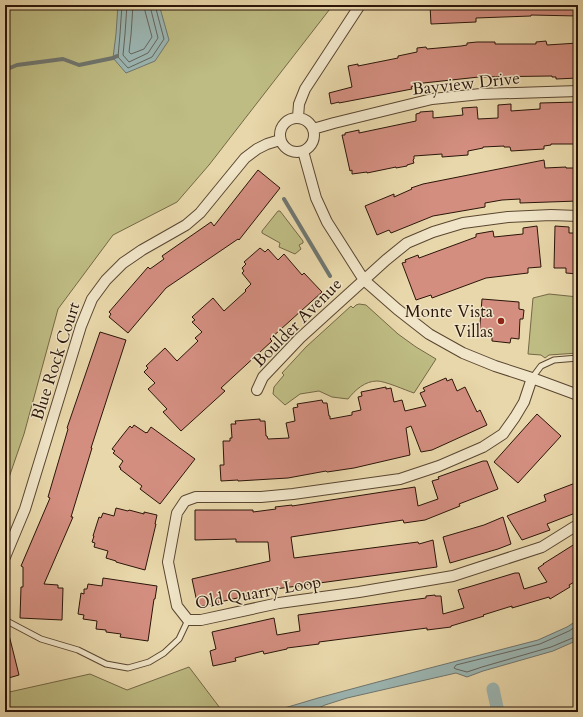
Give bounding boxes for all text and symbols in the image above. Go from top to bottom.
street label: Bayview Drive [411,66,521,101]
street label: Boulder Avenue [248,273,347,372]
street label: Blue Rock Court [26,299,86,423]
place label: Monte Vista Villas [405,300,494,343]
marker: Monte Vista Villas [496,316,506,326]
street label: Old Quarry Loop [193,570,323,615]

